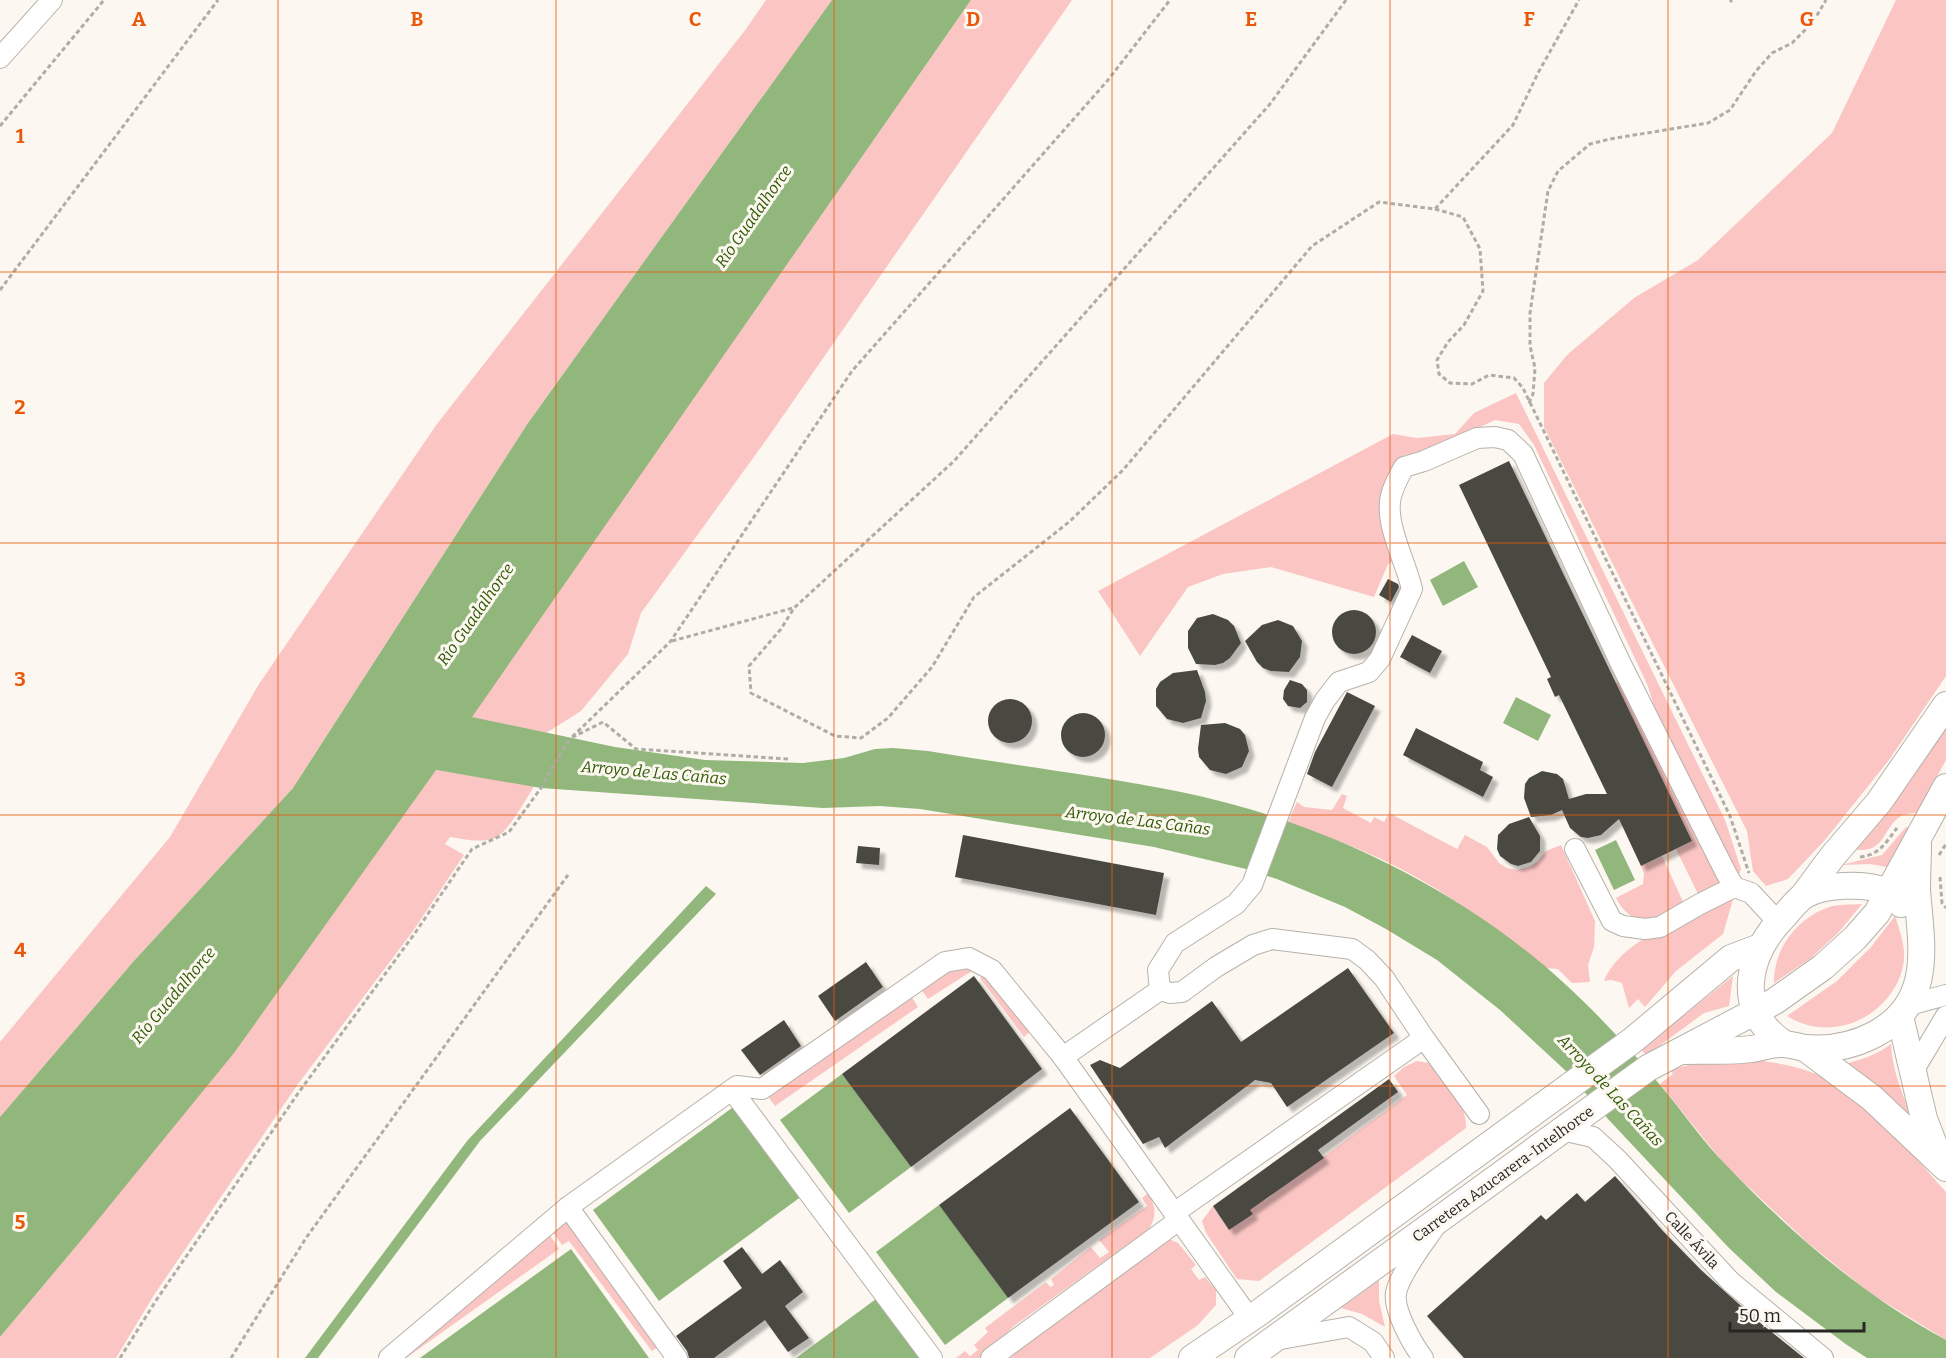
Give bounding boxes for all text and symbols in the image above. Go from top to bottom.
text: A [132,7,147,31]
text: B [411,7,424,31]
text: C [689,7,701,31]
text: D [966,7,980,31]
text: E [1245,7,1257,31]
text: F [1523,7,1535,31]
text: G [1800,7,1814,31]
text: 1 [16,124,25,148]
water label: Río Guadalhorce [711,162,796,271]
text: 2 [14,395,26,419]
water label: Río Guadalhorce [433,560,518,669]
text: 3 [14,667,26,691]
water label: Arroyo de Las Cañas [580,757,728,788]
water label: Arroyo de Las Cañas [1063,802,1212,839]
text: 4 [14,938,26,962]
water label: Río Guadalhorce [128,943,219,1047]
water label: Arroyo de Las Cañas [1553,1030,1668,1150]
street label: Carretera Azucarera-Intelhorce [1409,1102,1597,1246]
street label: Calle Ávila [1661,1208,1723,1272]
text: 5 [15,1210,26,1234]
scale bar [1730,1295,1864,1333]
text: 50 m [1739,1305,1781,1327]

